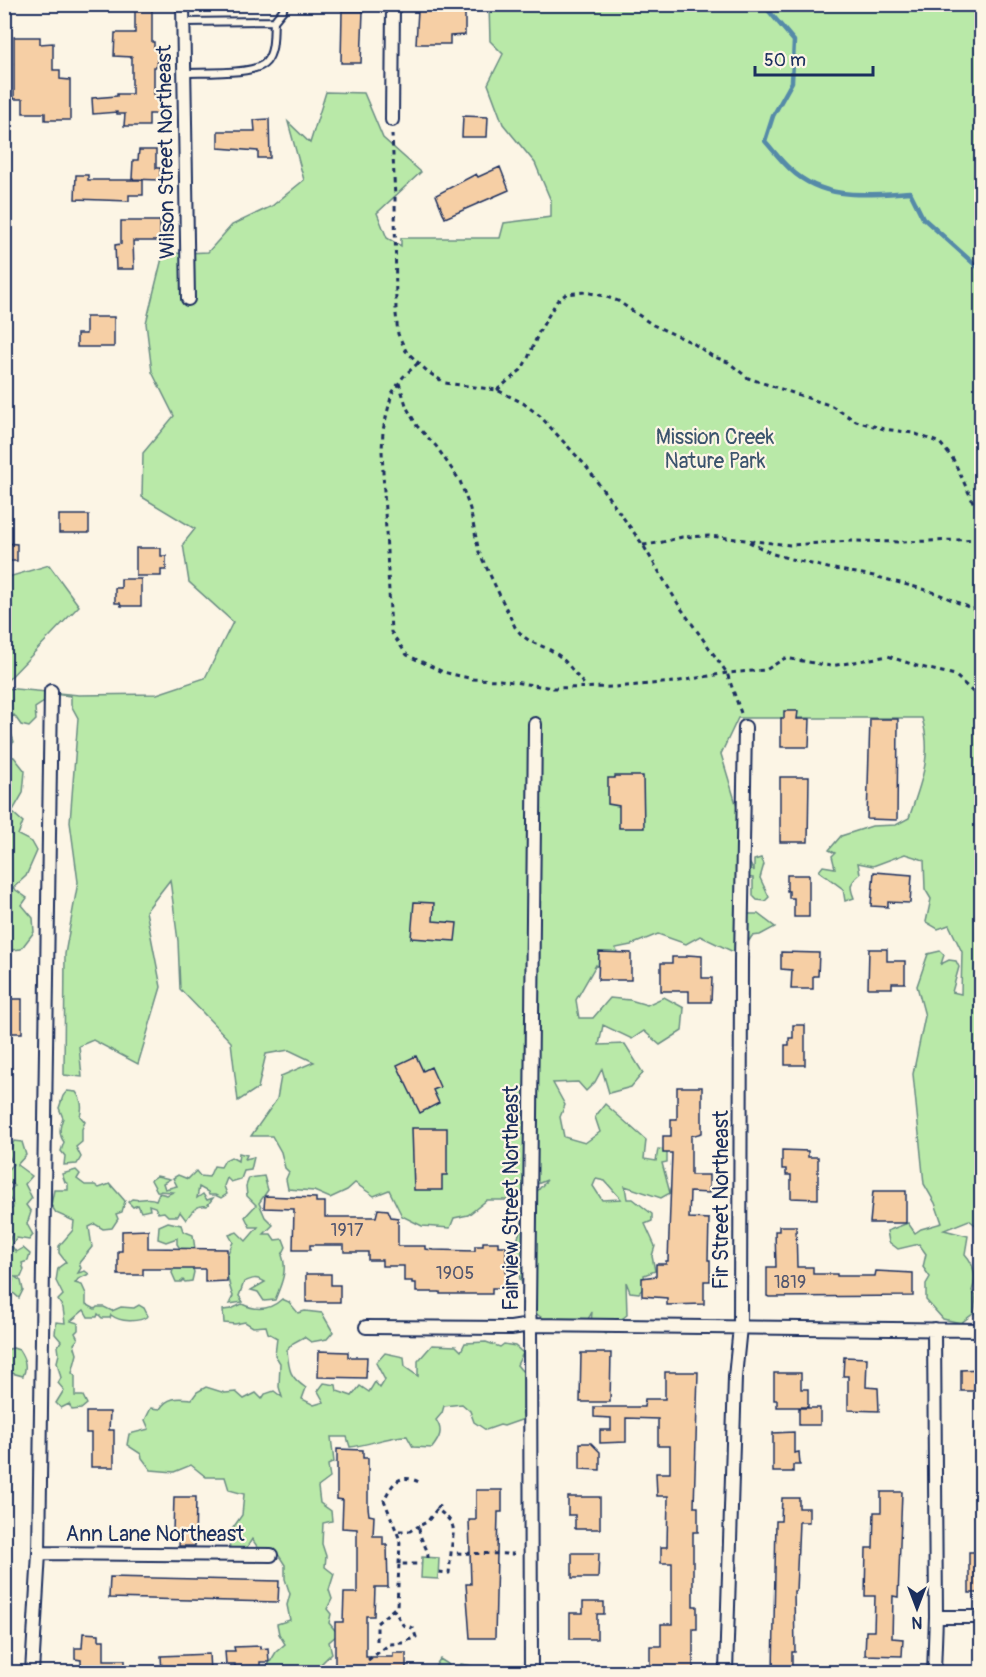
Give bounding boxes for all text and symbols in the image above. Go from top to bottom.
scale bar [755,39,874,77]
street label: Wilson Street Northeast [151,44,181,259]
text: 50 m [764,49,806,72]
park label: Mission Creek Nature Park [656,424,774,475]
street label: Fairview Street Northeast [498,1085,525,1311]
street label: Fir Street Northeast [708,1110,735,1290]
house number: 1917 [331,1219,364,1242]
house number: 1905 [436,1262,474,1285]
house number: 1819 [774,1271,806,1294]
street label: Ann Lane Northeast [66,1521,245,1548]
north arrow [887,1578,947,1638]
text: N [911,1612,922,1632]

